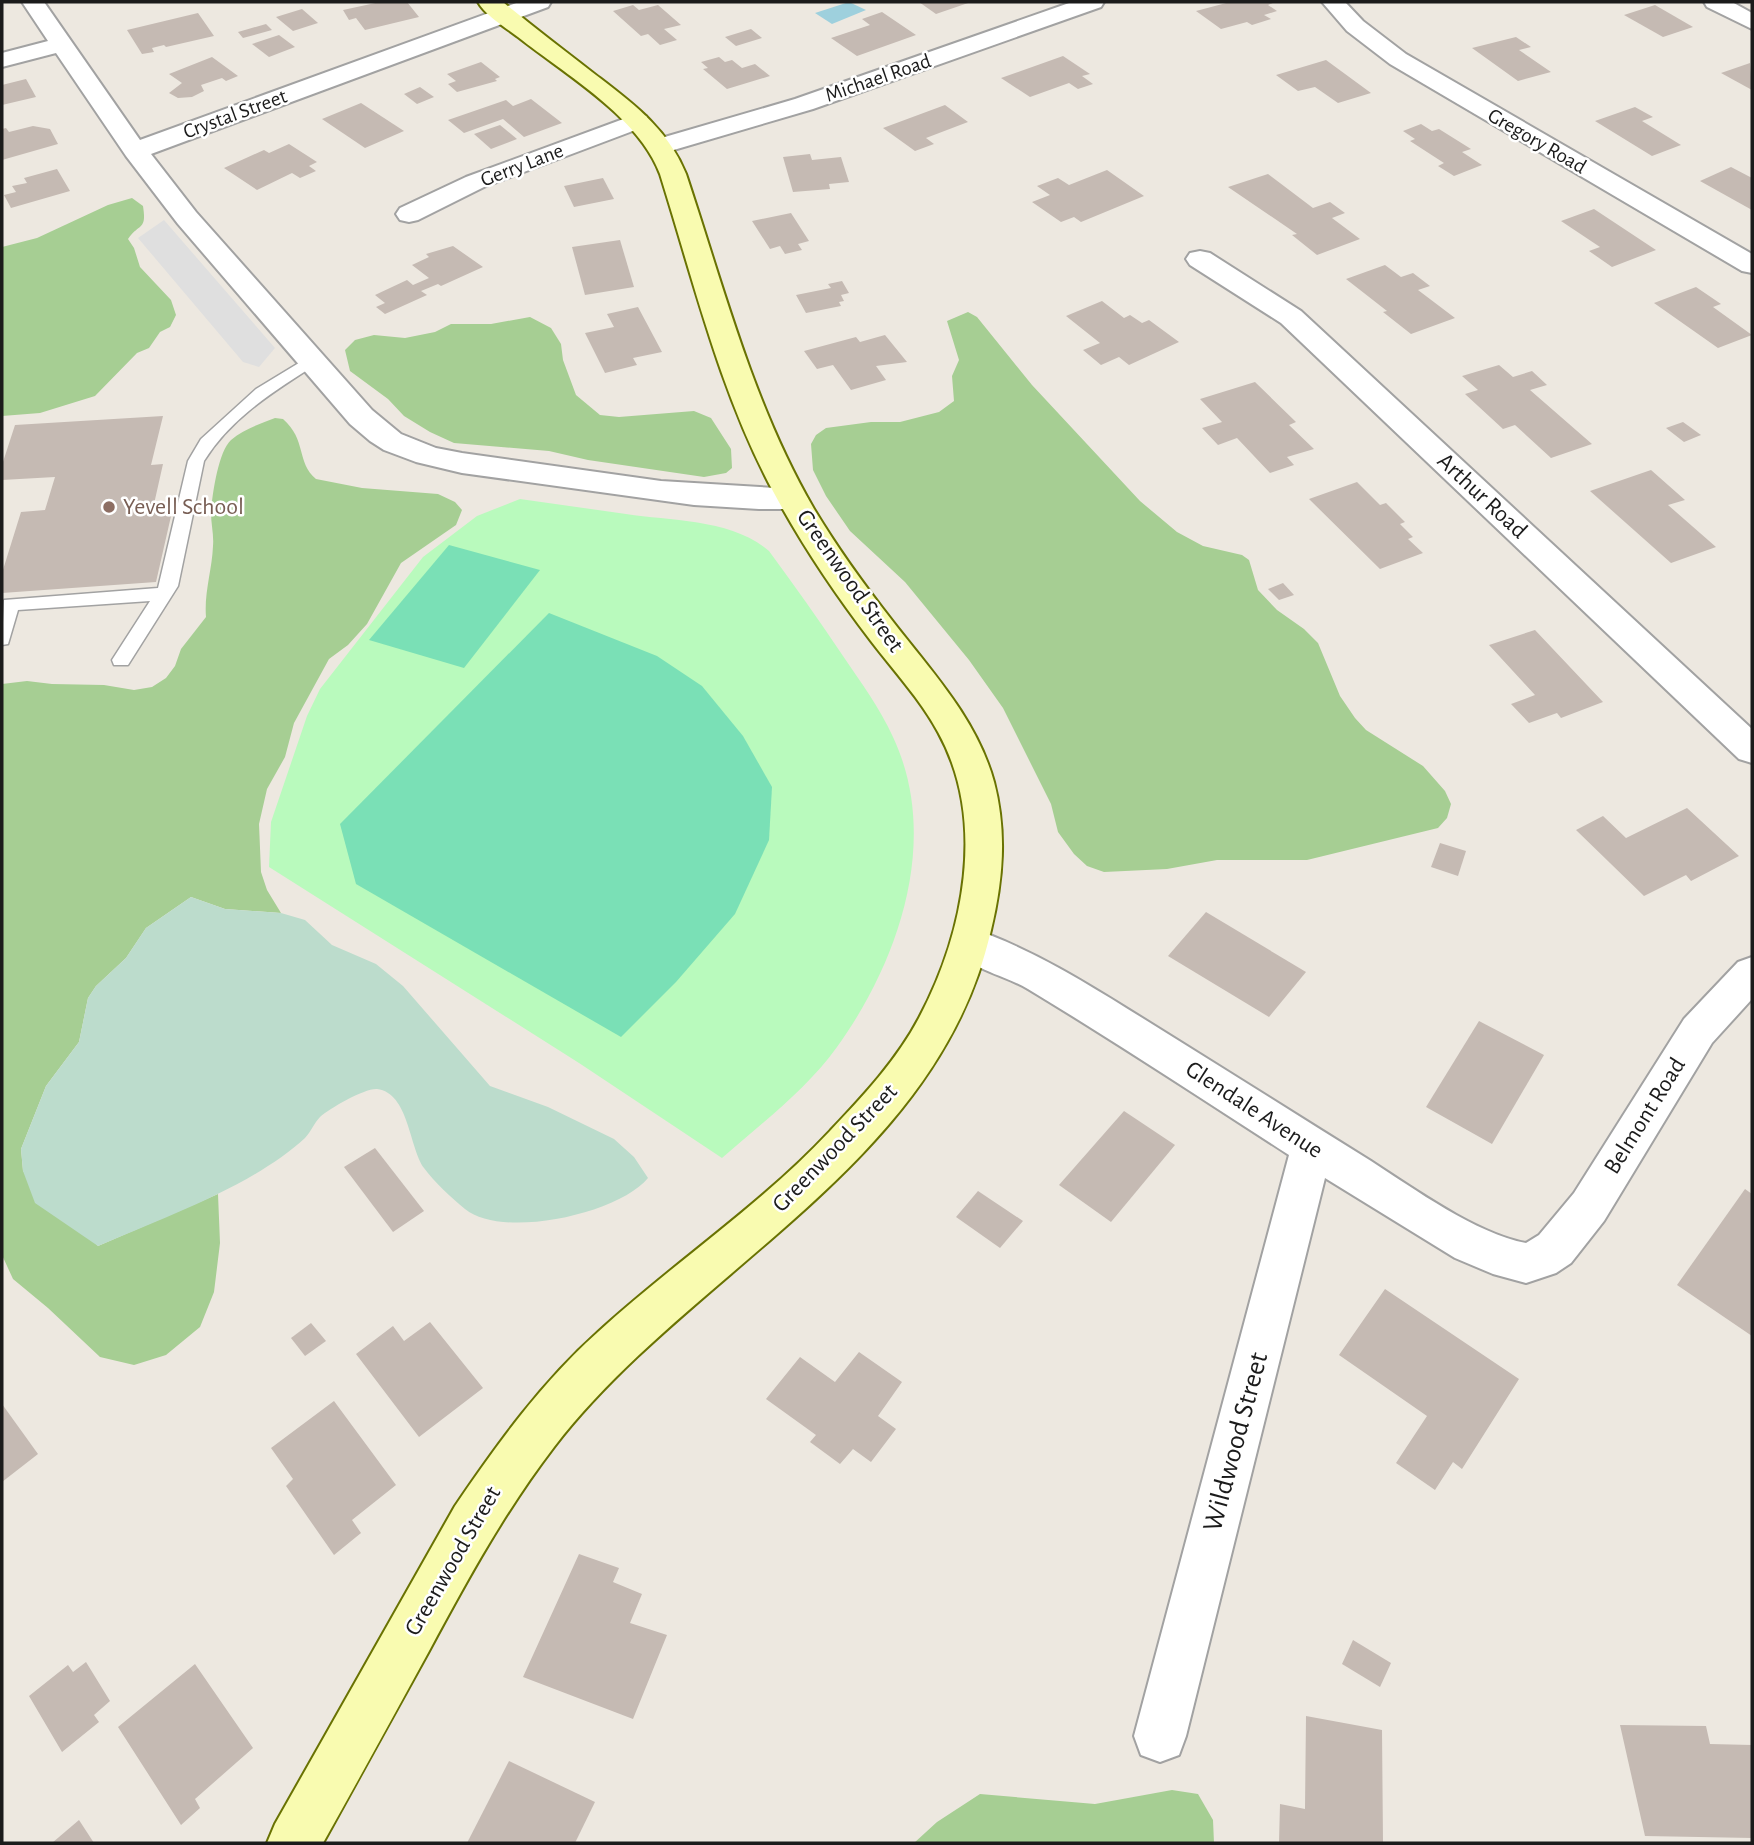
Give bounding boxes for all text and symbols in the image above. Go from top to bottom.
street label: Michael Road [822,50,934,106]
street label: Crystal Street [180,85,290,142]
street label: Gregory Road [1484,104,1590,178]
street label: Gerry Lane [478,140,566,190]
street label: Arthur Road [1433,449,1531,543]
place label: Yevell School [123,495,244,519]
marker: Yevell School [101,499,117,515]
street label: Greenwood Street [792,505,908,657]
street label: Belmont Road [1600,1054,1690,1178]
street label: Glendale Avenue [1181,1057,1327,1163]
street label: Greenwood Street [768,1079,902,1217]
street label: Wildwood Street [1199,1349,1273,1535]
street label: Greenwood Street [401,1482,506,1640]

